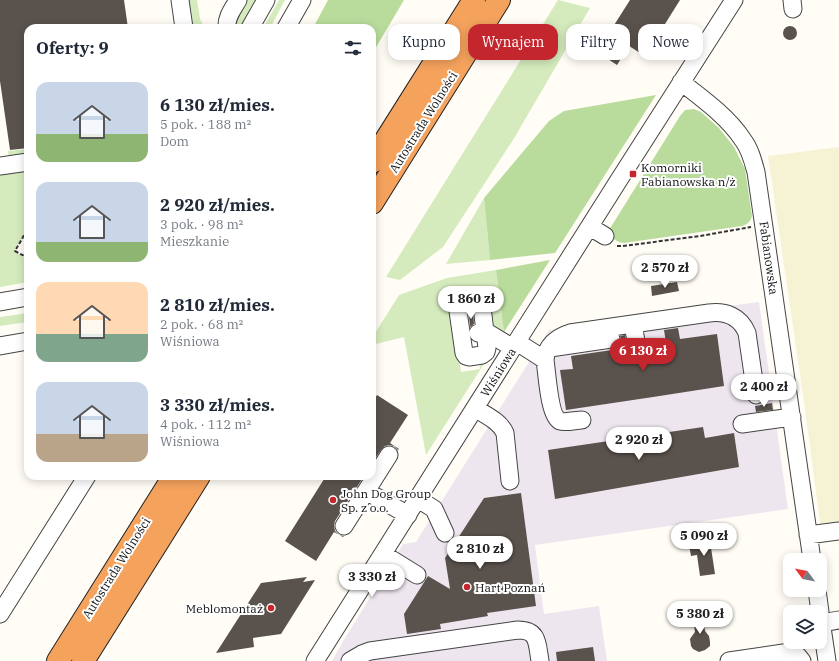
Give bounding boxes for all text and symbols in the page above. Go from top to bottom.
chip: Kupno [388,24,460,60]
chip: Wynajem [468,24,558,60]
chip: Filtry [566,24,630,60]
chip: Nowe [638,24,703,60]
text: Oferty: 9 [36,37,109,59]
icon: filters [342,37,364,59]
street label: Autostrada Wolności [386,68,460,175]
text: 6 130 zł/mies. [160,94,275,116]
icon: home [68,98,116,146]
text: 5 pok. · 188 m² [160,116,251,133]
text: Dom [160,133,189,150]
place label: Komorniki Fabianowska n/ż [641,160,736,189]
marker: Komorniki Fabianowska n/ż [628,169,638,179]
text: 2 920 zł/mies. [160,194,275,216]
icon: home [68,198,116,246]
text: 3 pok. · 98 m² [160,216,243,233]
street label: Fabianowska [756,220,782,296]
text: Mieszkanie [160,233,229,250]
pin: 2 570 zł [624,255,706,289]
text: 2 570 zł [641,259,689,276]
pin: 1 860 zł [430,286,512,320]
text: 1 860 zł [447,290,495,307]
text: 2 810 zł/mies. [160,294,275,316]
icon: home [68,298,116,346]
text: 2 pok. · 68 m² [160,316,243,333]
text: Wiśniowa [160,333,220,350]
pin: 6 130 zł [602,338,684,372]
text: 6 130 zł [619,342,667,359]
street label: Wiśniowa [477,344,519,399]
pin: 2 400 zł [723,374,805,408]
text: 2 400 zł [740,378,788,395]
text: 3 330 zł/mies. [160,394,275,416]
icon: home [68,398,116,446]
text: 4 pok. · 112 m² [160,416,251,433]
pin: 2 920 zł [598,427,680,461]
text: 2 920 zł [615,431,663,448]
text: Wiśniowa [160,433,220,450]
place label: John Dog Group Sp. z o.o. [341,486,431,515]
marker: John Dog Group Sp. z o.o. [328,495,338,505]
street label: Autostrada Wolności [79,514,153,621]
pin: 5 090 zł [663,523,745,557]
text: 5 090 zł [680,527,728,544]
pin: 2 810 zł [439,536,521,570]
text: 2 810 zł [456,540,504,557]
north arrow [783,553,827,597]
map controls [783,553,827,649]
pin: 3 330 zł [331,564,413,598]
text: 3 330 zł [348,568,396,585]
place label: Hart Poznań [475,580,546,595]
marker: Hart Poznań [462,582,472,592]
place label: Meblomontaż [186,601,263,616]
pin: 5 380 zł [659,601,741,635]
marker: Meblomontaż [266,603,276,613]
text: 5 380 zł [676,605,724,622]
button: layers [783,605,827,649]

